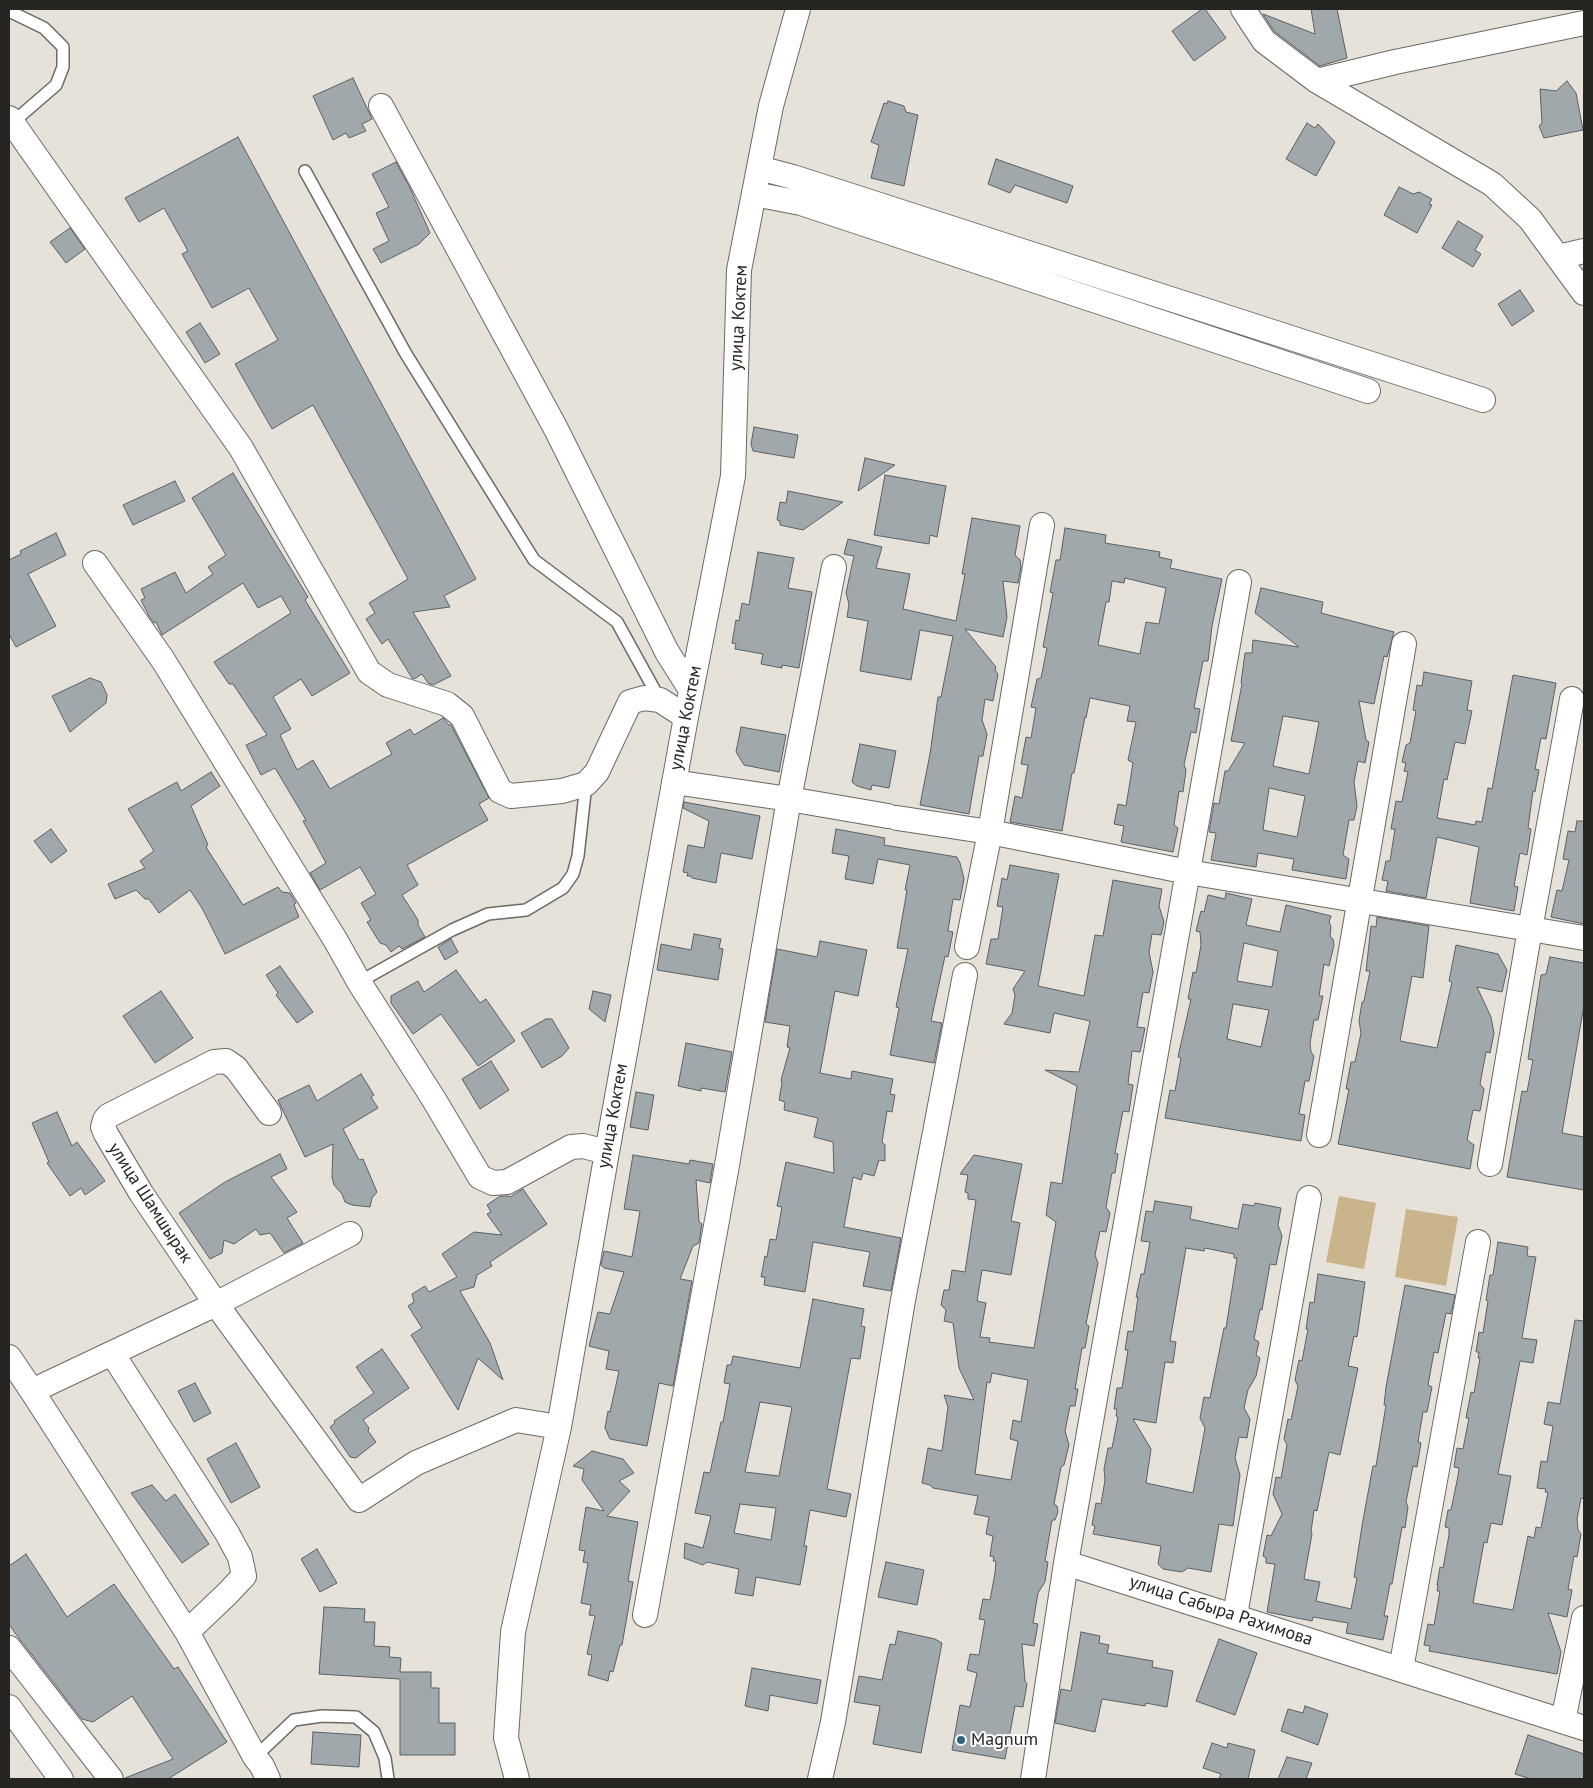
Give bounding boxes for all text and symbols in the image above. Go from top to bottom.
street label: улица Коктем [725,264,753,372]
street label: улица Коктем [665,664,707,772]
street label: улица Коктем [593,1062,633,1170]
street label: улица Шамшырак [103,1139,197,1267]
street label: улица Сабыра Рахимова [1127,1571,1315,1651]
place label: Magnum [971,1729,1038,1751]
marker: Magnum [955,1734,967,1746]

